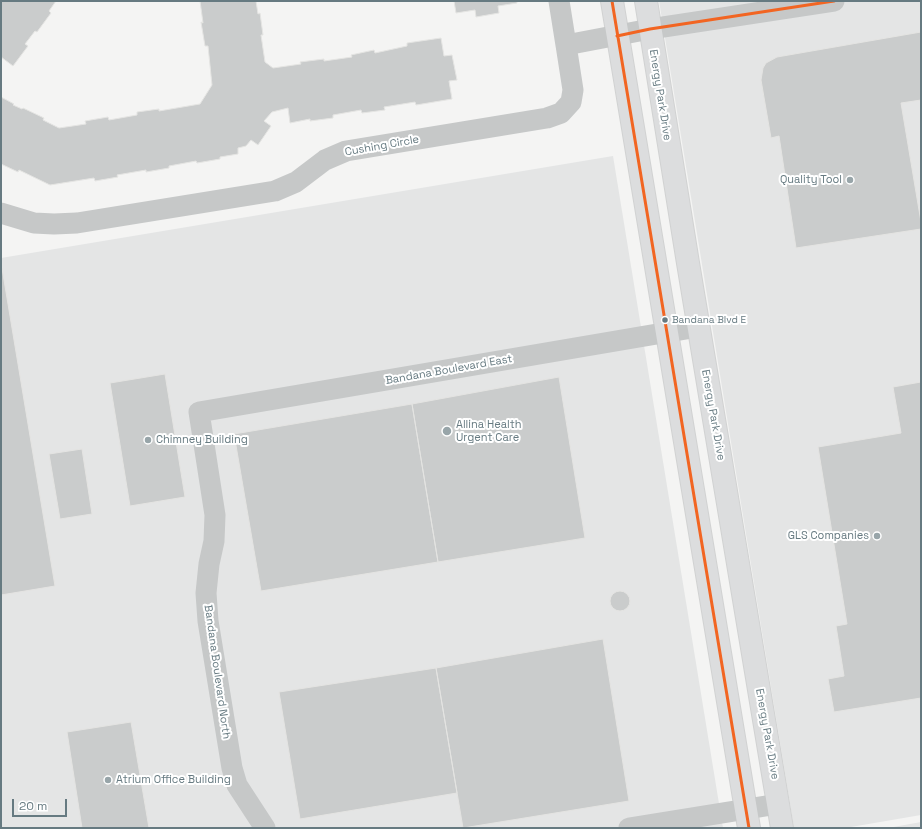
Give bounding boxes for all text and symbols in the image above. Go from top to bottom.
street label: Energy Park Drive [646,48,674,142]
street label: Cushing Circle [344,133,420,159]
place label: Quality Tool [780,173,842,187]
marker: Quality Tool [845,175,855,185]
place label: Bandana Blvd E [672,314,746,326]
marker: Bandana Blvd E [660,315,670,325]
street label: Bandana Boulevard East [385,352,513,388]
street label: Energy Park Drive [699,369,727,461]
place label: Allina Health Urgent Care [456,418,521,444]
marker: Allina Health Urgent Care [441,425,453,437]
place label: Chimney Building [156,433,248,447]
marker: Chimney Building [143,435,153,445]
place label: GLS Companies [788,529,869,543]
marker: GLS Companies [872,531,882,541]
street label: Bandana Boulevard North [201,604,233,740]
street label: Energy Park Drive [753,688,781,780]
place label: Atrium Office Building [116,773,231,787]
marker: Atrium Office Building [103,775,113,785]
scale bar [14,791,69,817]
text: 20 m [19,798,47,814]

